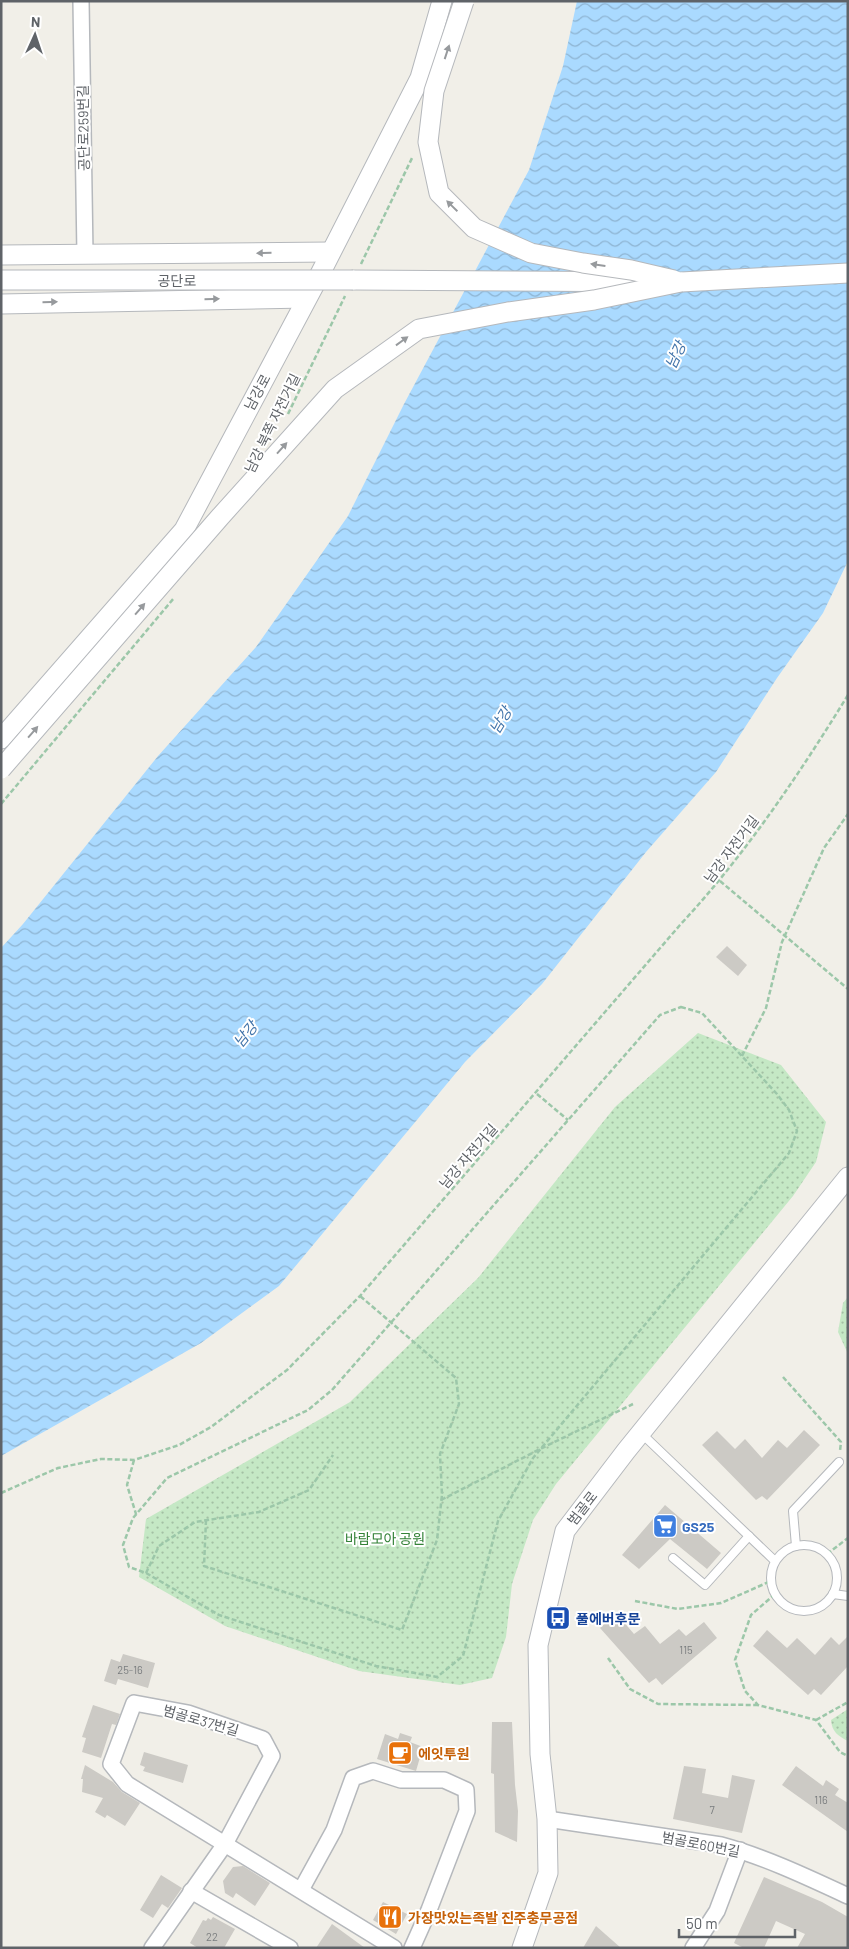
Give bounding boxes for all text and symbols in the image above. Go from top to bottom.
north arrow [10,10,60,60]
text: N [31,13,41,30]
one-way arrow [443,44,451,59]
street label: 공단로259번길 [74,85,92,171]
one-way arrow [446,200,458,212]
one-way arrow [256,249,272,257]
one-way arrow [590,261,606,269]
street label: 공단로 [158,272,196,289]
one-way arrow [205,295,221,303]
one-way arrow [42,298,58,306]
one-way arrow [396,336,409,346]
water label: 남강 [661,337,690,371]
street label: 남강 북쪽 자전거길 [241,370,303,476]
street label: 남강로 [240,371,274,413]
one-way arrow [276,441,287,454]
one-way arrow [134,603,145,616]
water label: 남강 [485,702,516,736]
one-way arrow [27,727,39,739]
street label: 남강 자전거길 [700,812,762,886]
water label: 남강 [229,1016,262,1050]
street label: 남강 자전거길 [435,1120,501,1192]
street label: 범골로 [563,1487,601,1528]
supermarket icon: GS25 [652,1513,678,1539]
place label: GS25 [682,1518,715,1535]
park label: 바람모아 공원 [345,1530,425,1547]
bus stop icon: 풀에버후문 [545,1605,571,1631]
place label: 풀에버후문 [576,1610,641,1627]
house number: 115 [679,1643,693,1656]
house number: 25-16 [117,1663,143,1676]
street label: 범골로37번길 [161,1701,241,1739]
cafe icon: 에잇투원 [387,1740,413,1766]
place label: 에잇투원 [418,1745,470,1762]
house number: 116 [814,1793,828,1806]
house number: 7 [709,1803,715,1816]
street label: 범골로60번길 [660,1828,742,1860]
restaurant icon: 가장맛있는족발 진주충무공점 [377,1904,403,1930]
scale bar [679,1906,795,1938]
place label: 가장맛있는족발 진주충무공점 [408,1909,578,1926]
text: 50 m [686,1914,718,1932]
house number: 22 [206,1930,218,1943]

